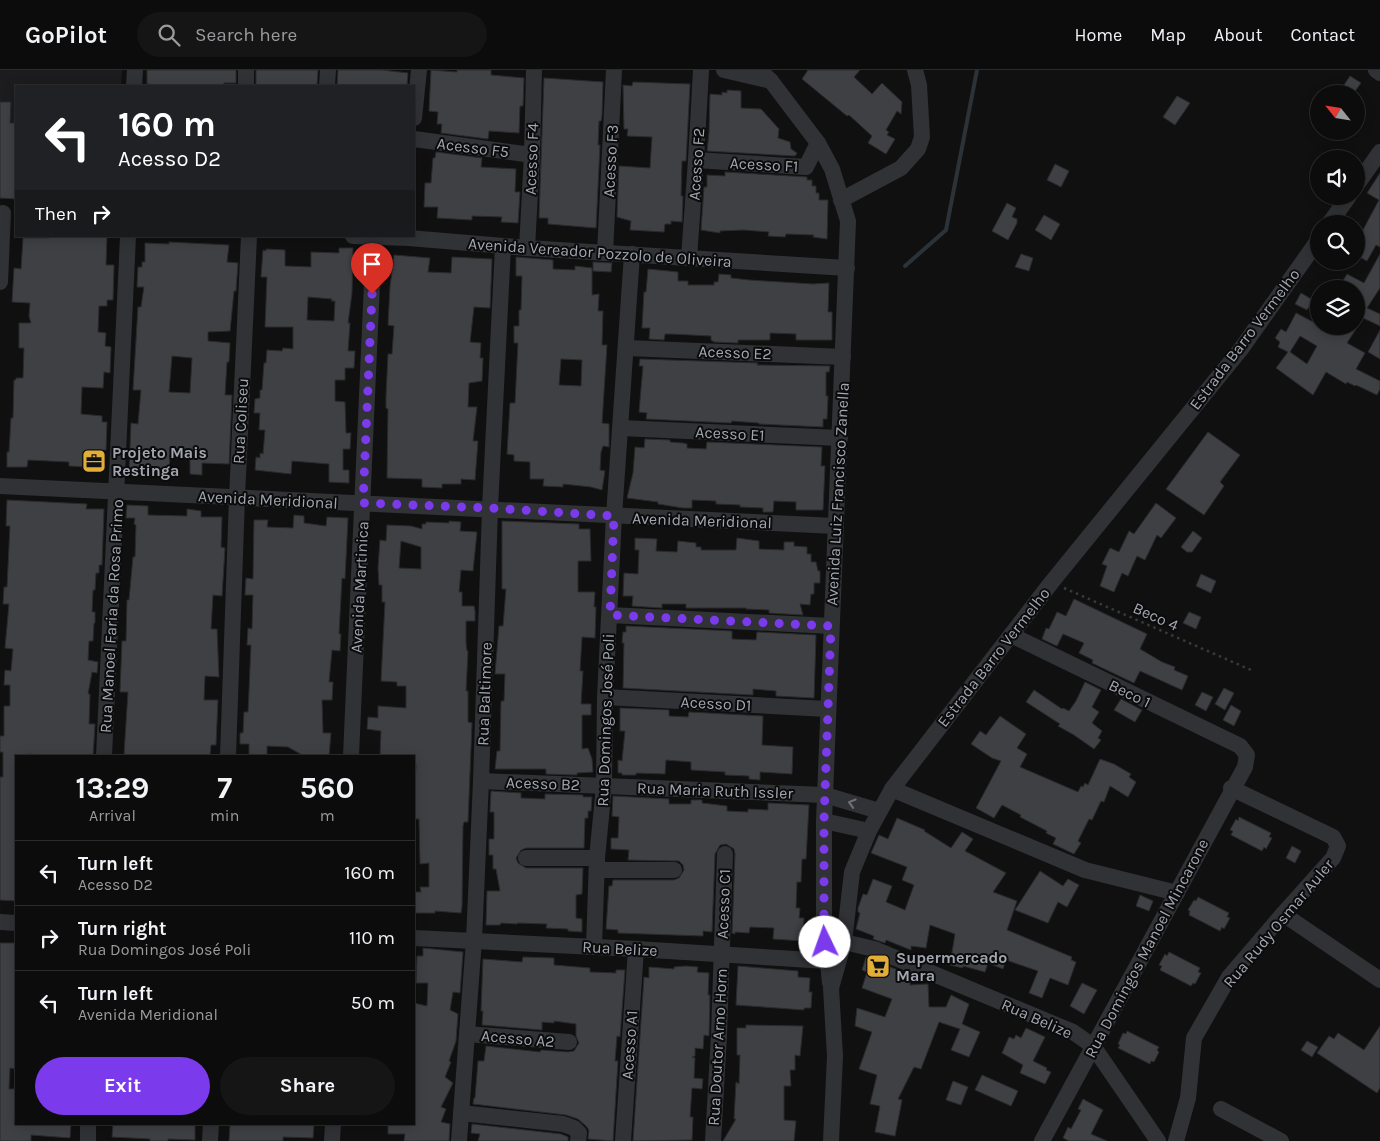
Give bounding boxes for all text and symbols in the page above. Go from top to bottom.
search box [137,12,487,57]
text: GoPilot [25,21,107,49]
icon: search [155,21,183,49]
text: Search here [195,24,297,46]
text: Home [1074,24,1122,46]
text: Map [1150,24,1186,46]
text: About [1214,24,1263,46]
text: Contact [1291,24,1355,46]
north arrow [1310,85,1365,140]
map controls [1310,85,1365,335]
text: 160 m [118,104,216,145]
icon: left [35,105,100,170]
street label: Acesso F4 [521,122,542,195]
street label: Acesso F3 [599,124,622,198]
street label: Acesso F2 [684,127,709,201]
street label: Acesso F5 [436,134,510,161]
text: Acesso D2 [118,146,221,172]
button: sound [1310,150,1365,205]
street label: Acesso F1 [729,153,799,176]
icon: right [87,200,115,228]
text: Then [35,203,77,225]
button: search [1310,215,1365,270]
street label: Avenida Vereador Pozzolo de Oliveira [468,234,732,271]
pin [351,243,393,294]
icon: arrive [358,250,386,278]
street label: Estrada Barro Vermelho [1185,265,1304,414]
button: layers [1310,280,1365,335]
street label: Acesso E2 [698,342,772,363]
street label: Rua Coliseu [229,377,252,465]
street label: Avenida Luiz Francisco Zanella [822,382,853,606]
street label: Acesso E1 [695,422,765,445]
place label: Projeto Mais Restinga [112,443,207,480]
office icon: Projeto Mais Restinga [81,448,107,474]
street label: Avenida Meridional [198,486,338,513]
street label: Rua Manoel Faria da Rosa Primo [96,499,127,733]
street label: Avenida Meridional [632,509,772,532]
street label: Avenida Martinica [347,521,372,653]
street label: Estrada Barro Vermelho [933,584,1054,731]
street label: Beco 4 [1130,598,1182,635]
street label: Rua Domingos José Poli [593,633,618,807]
street label: Rua Baltimore [473,642,496,746]
street label: Beco 1 [1106,675,1154,712]
street label: Acesso D1 [680,692,752,715]
text: 13:29 [76,770,149,806]
text: 7 [217,770,232,806]
text: 560 [300,770,354,806]
street label: Acesso B2 [506,773,580,794]
street label: Rua Maria Ruth Issler [637,778,794,803]
one-way arrow [848,799,857,809]
text: Arrival [89,806,136,825]
text: min [210,806,239,825]
text: m [320,806,335,825]
street label: Rua Domingos Manoel Mincarone [1080,835,1212,1061]
text: Turn left [78,853,153,875]
street label: Rua Rudy Osmar Auler [1219,855,1338,991]
icon: left [35,859,63,887]
text: 160 m [344,862,395,884]
street label: Acesso C1 [713,869,734,939]
text: Acesso D2 [78,875,153,894]
position arrow [798,915,850,967]
text: Turn right [78,918,167,940]
icon: right [35,924,63,952]
text: 110 m [349,927,395,949]
street label: Rua Belize [582,937,658,960]
text: Rua Domingos José Poli [78,940,251,959]
place label: Supermercado Mara [896,948,1007,985]
supermarket icon: Supermercado Mara [865,953,891,979]
street label: Rua Doutor Arno Horn [704,968,731,1126]
text: Turn left [78,983,153,1005]
icon: left [35,989,63,1017]
text: 50 m [351,992,395,1014]
street label: Rua Belize [999,994,1075,1042]
text: Avenida Meridional [78,1005,218,1024]
street label: Acesso A1 [618,1010,641,1080]
street label: Acesso A2 [481,1026,555,1051]
button: Exit [35,1057,210,1115]
button: Share [220,1057,395,1115]

